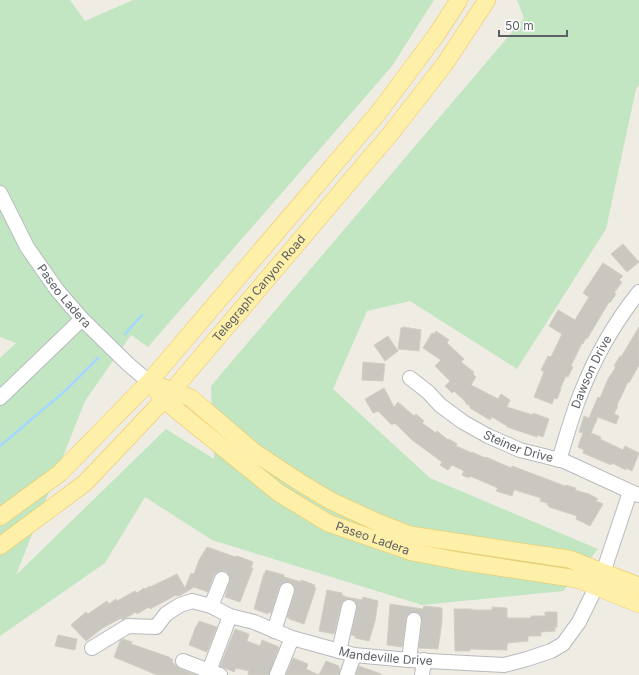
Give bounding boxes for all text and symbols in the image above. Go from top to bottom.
scale bar [499,12,567,38]
text: 50 m [505,18,534,33]
street label: Telegraph Canyon Road [209,231,308,345]
street label: Paseo Ladera [34,261,95,331]
street label: Dawson Drive [568,332,615,410]
street label: Steiner Drive [481,427,555,465]
street label: Paseo Ladera [334,518,412,558]
street label: Mandeville Drive [337,643,433,668]

